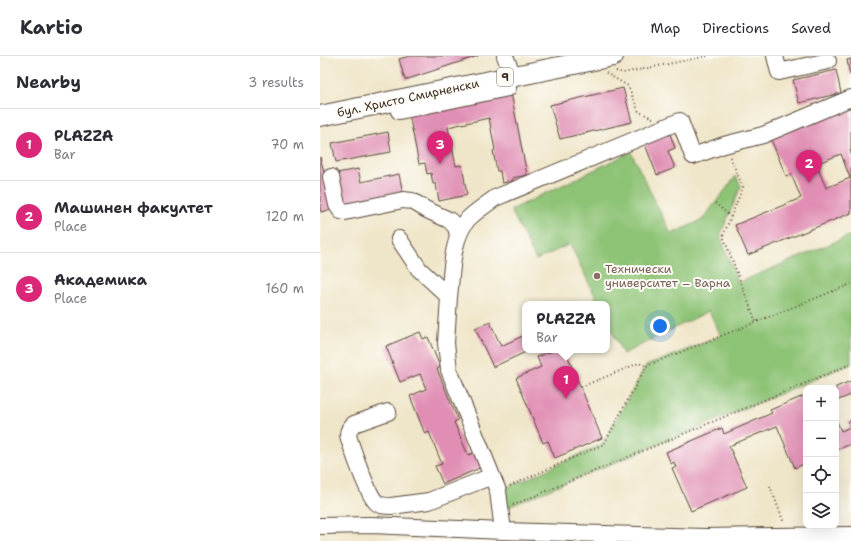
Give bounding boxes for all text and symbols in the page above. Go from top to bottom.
text: Kartio [20,15,83,40]
text: Map [651,19,681,37]
text: Directions [703,19,769,37]
text: Saved [791,19,831,37]
road number: 9 [497,68,513,86]
text: Nearby [16,71,81,93]
text: 3 results [248,74,304,91]
street label: бул. Христо Смирненски [336,75,481,121]
text: PLAZZA [54,126,113,146]
pin: 3 [427,131,453,164]
text: 1 [26,136,32,153]
text: 70 m [270,136,304,153]
text: Bar [54,146,76,163]
pin: 2 [796,150,822,183]
text: Машинен факултет [54,198,213,218]
text: 2 [24,208,34,225]
text: 120 m [266,208,304,225]
text: Place [54,218,87,235]
place label: Технически университет – Варна [605,261,731,291]
text: Академика [54,270,147,290]
marker: Технически университет – Варна [592,271,602,281]
text: 3 [24,280,34,297]
text: 160 m [266,280,304,297]
text: Place [54,290,87,307]
popup [522,301,610,353]
text: PLAZZA [536,309,596,329]
your location [650,316,670,336]
text: Bar [536,329,558,346]
pin: 1 [553,366,579,399]
map controls [803,385,839,529]
button: + [803,385,839,421]
button: − [803,421,839,457]
button: locate [803,457,839,493]
button: layers [803,493,839,529]

